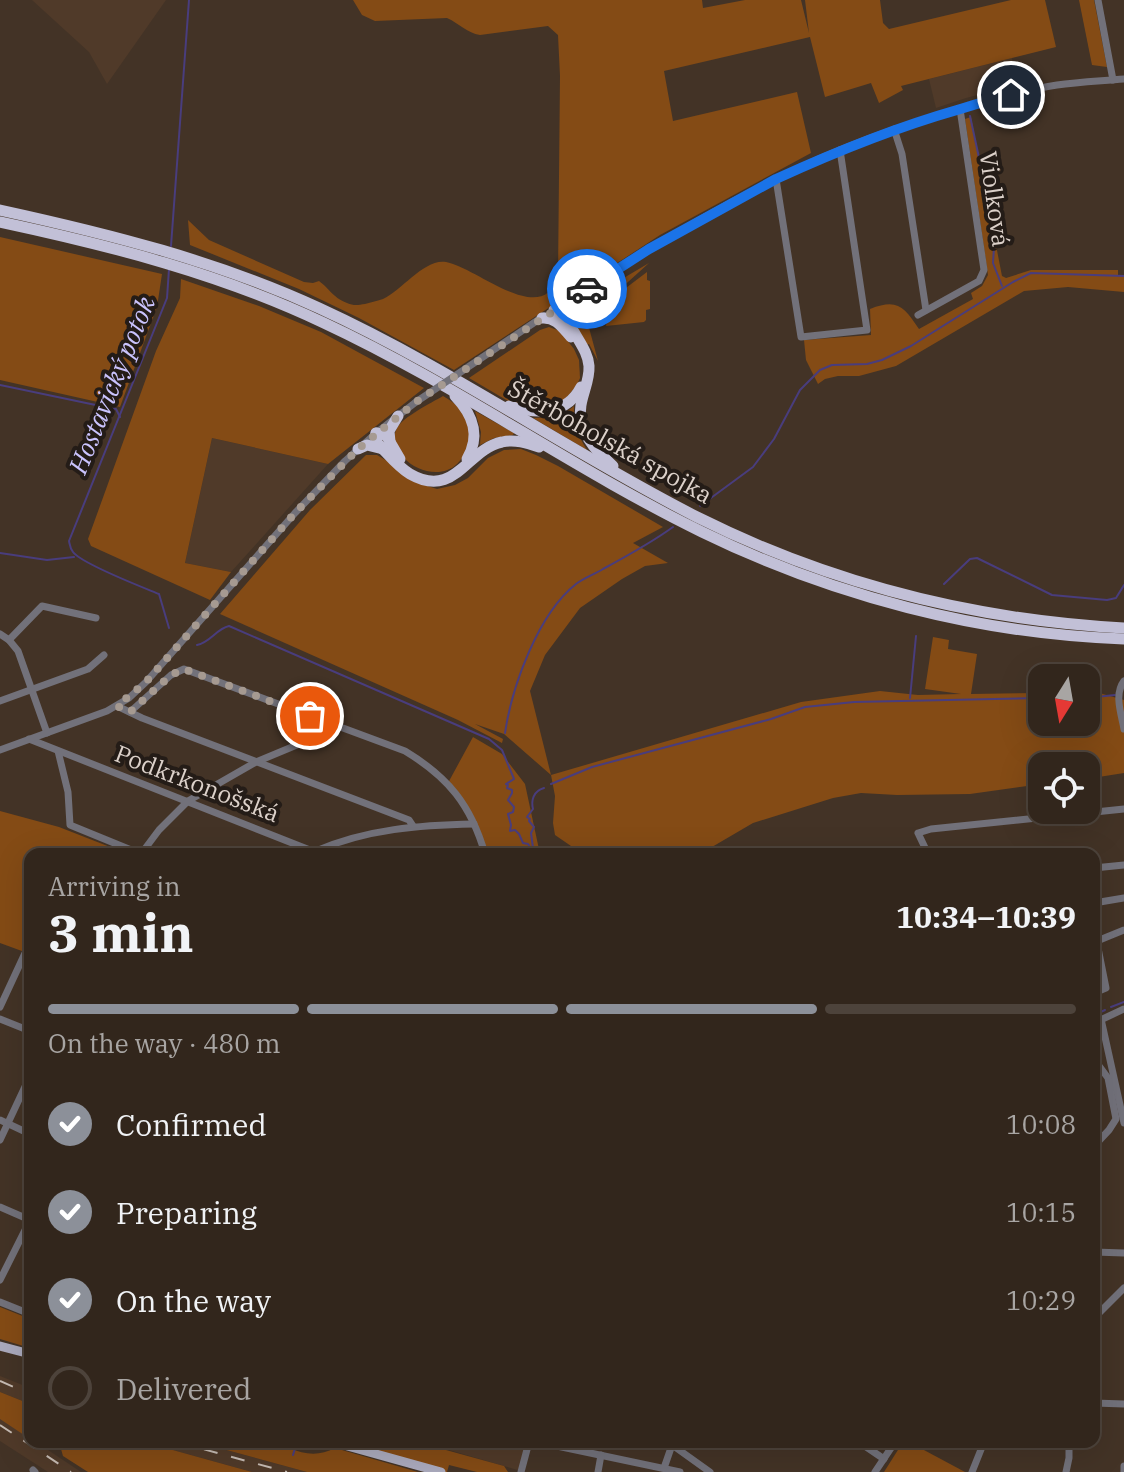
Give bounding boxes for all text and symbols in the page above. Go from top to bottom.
pin [977,61,1045,129]
icon: home [989,73,1033,117]
street label: Violková [972,149,1018,249]
courier [547,249,627,329]
icon: car [565,267,609,311]
water label: Hostavický potok [60,291,162,479]
street label: Štěrboholská spojka [503,372,718,511]
north arrow [1028,664,1100,736]
map controls [1028,664,1100,824]
pin [276,682,344,750]
icon: bag [288,694,332,738]
street label: Podkrkonošská [110,737,284,829]
button: locate [1028,752,1100,824]
text: Arriving in [48,869,181,903]
text: 10:34–10:39 [896,897,1076,936]
text: 3 min [48,899,194,966]
text: On the way · 480 m [48,1026,281,1060]
icon: check [48,1102,92,1146]
text: Confirmed [116,1105,267,1144]
text: 10:08 [1006,1107,1076,1141]
icon: check [48,1190,92,1234]
text: Preparing [116,1193,257,1232]
text: 10:15 [1006,1195,1076,1229]
icon: check [48,1278,92,1322]
text: On the way [116,1281,271,1320]
text: 10:29 [1006,1283,1076,1317]
text: Delivered [116,1369,251,1408]

